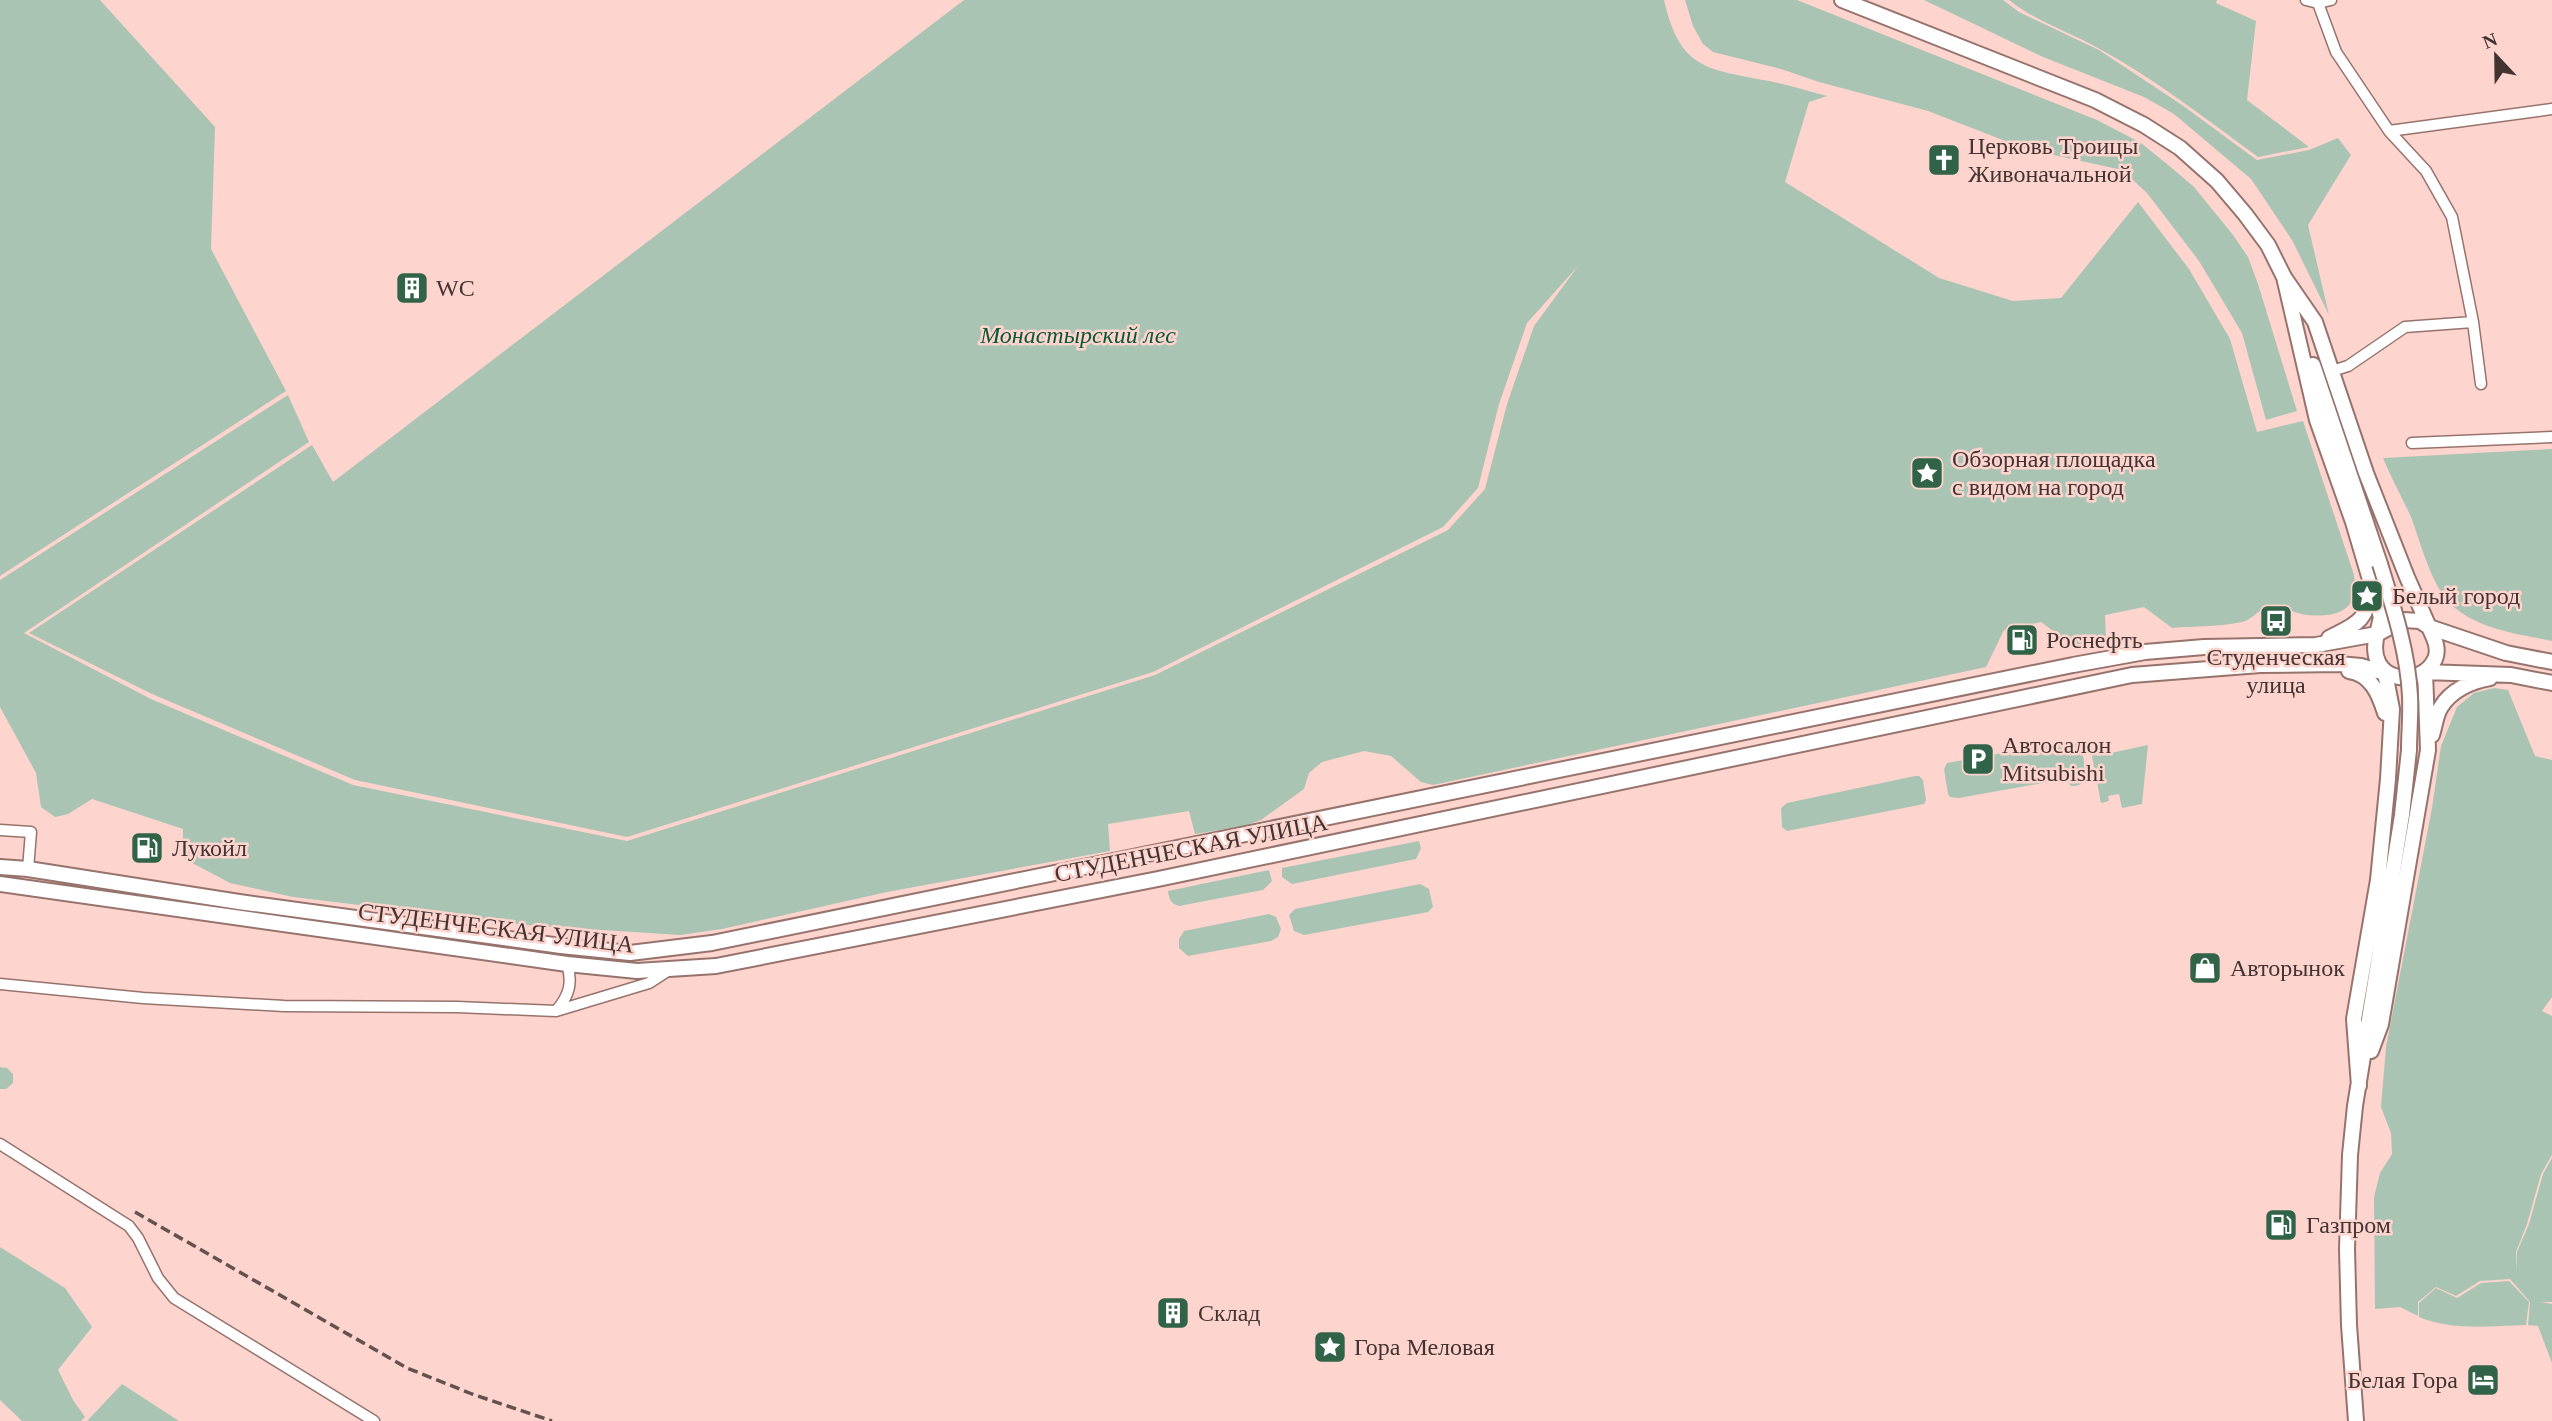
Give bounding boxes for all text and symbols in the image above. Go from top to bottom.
north arrow [2461,21,2531,91]
text: N [2480,28,2500,53]
place label: Церковь Троицы Живоначальной [1968,133,2138,187]
church icon: Церковь Троицы Живоначальной [1925,141,1963,179]
building icon: WC [393,269,431,307]
place label: WC [436,275,475,301]
park label: Монастырский лес [979,322,1176,348]
place label: Обзорная площадка с видом на город [1952,446,2156,500]
place icon: Обзорная площадка с видом на город [1908,454,1946,492]
place icon: Белый город [2348,577,2386,615]
place label: Белый город [2392,583,2520,609]
bus stop icon: Студенческая улица [2257,602,2295,640]
fuel station icon: Роснефть [2003,621,2041,659]
place label: Роснефть [2046,627,2143,653]
place label: Студенческая улица [2206,644,2346,698]
place label: Автосалон Mitsubishi [2002,732,2112,786]
parking icon: Автосалон Mitsubishi [1959,740,1997,778]
street label: СТУДЕНЧЕСКАЯ УЛИЦА [1052,809,1330,887]
fuel station icon: Лукойл [128,829,166,867]
place label: Лукойл [172,835,247,861]
street label: СТУДЕНЧЕСКАЯ УЛИЦА [357,898,636,958]
shop icon: Авторынок [2186,949,2224,987]
place label: Авторынок [2230,955,2345,981]
fuel station icon: Газпром [2262,1206,2300,1244]
place label: Газпром [2306,1212,2391,1238]
building icon: Склад [1154,1294,1192,1332]
place label: Склад [1198,1300,1261,1326]
place icon: Гора Меловая [1311,1328,1349,1366]
place label: Гора Меловая [1354,1334,1495,1360]
hotel icon: Белая Гора [2464,1361,2502,1399]
place label: Белая Гора [2347,1367,2458,1393]

